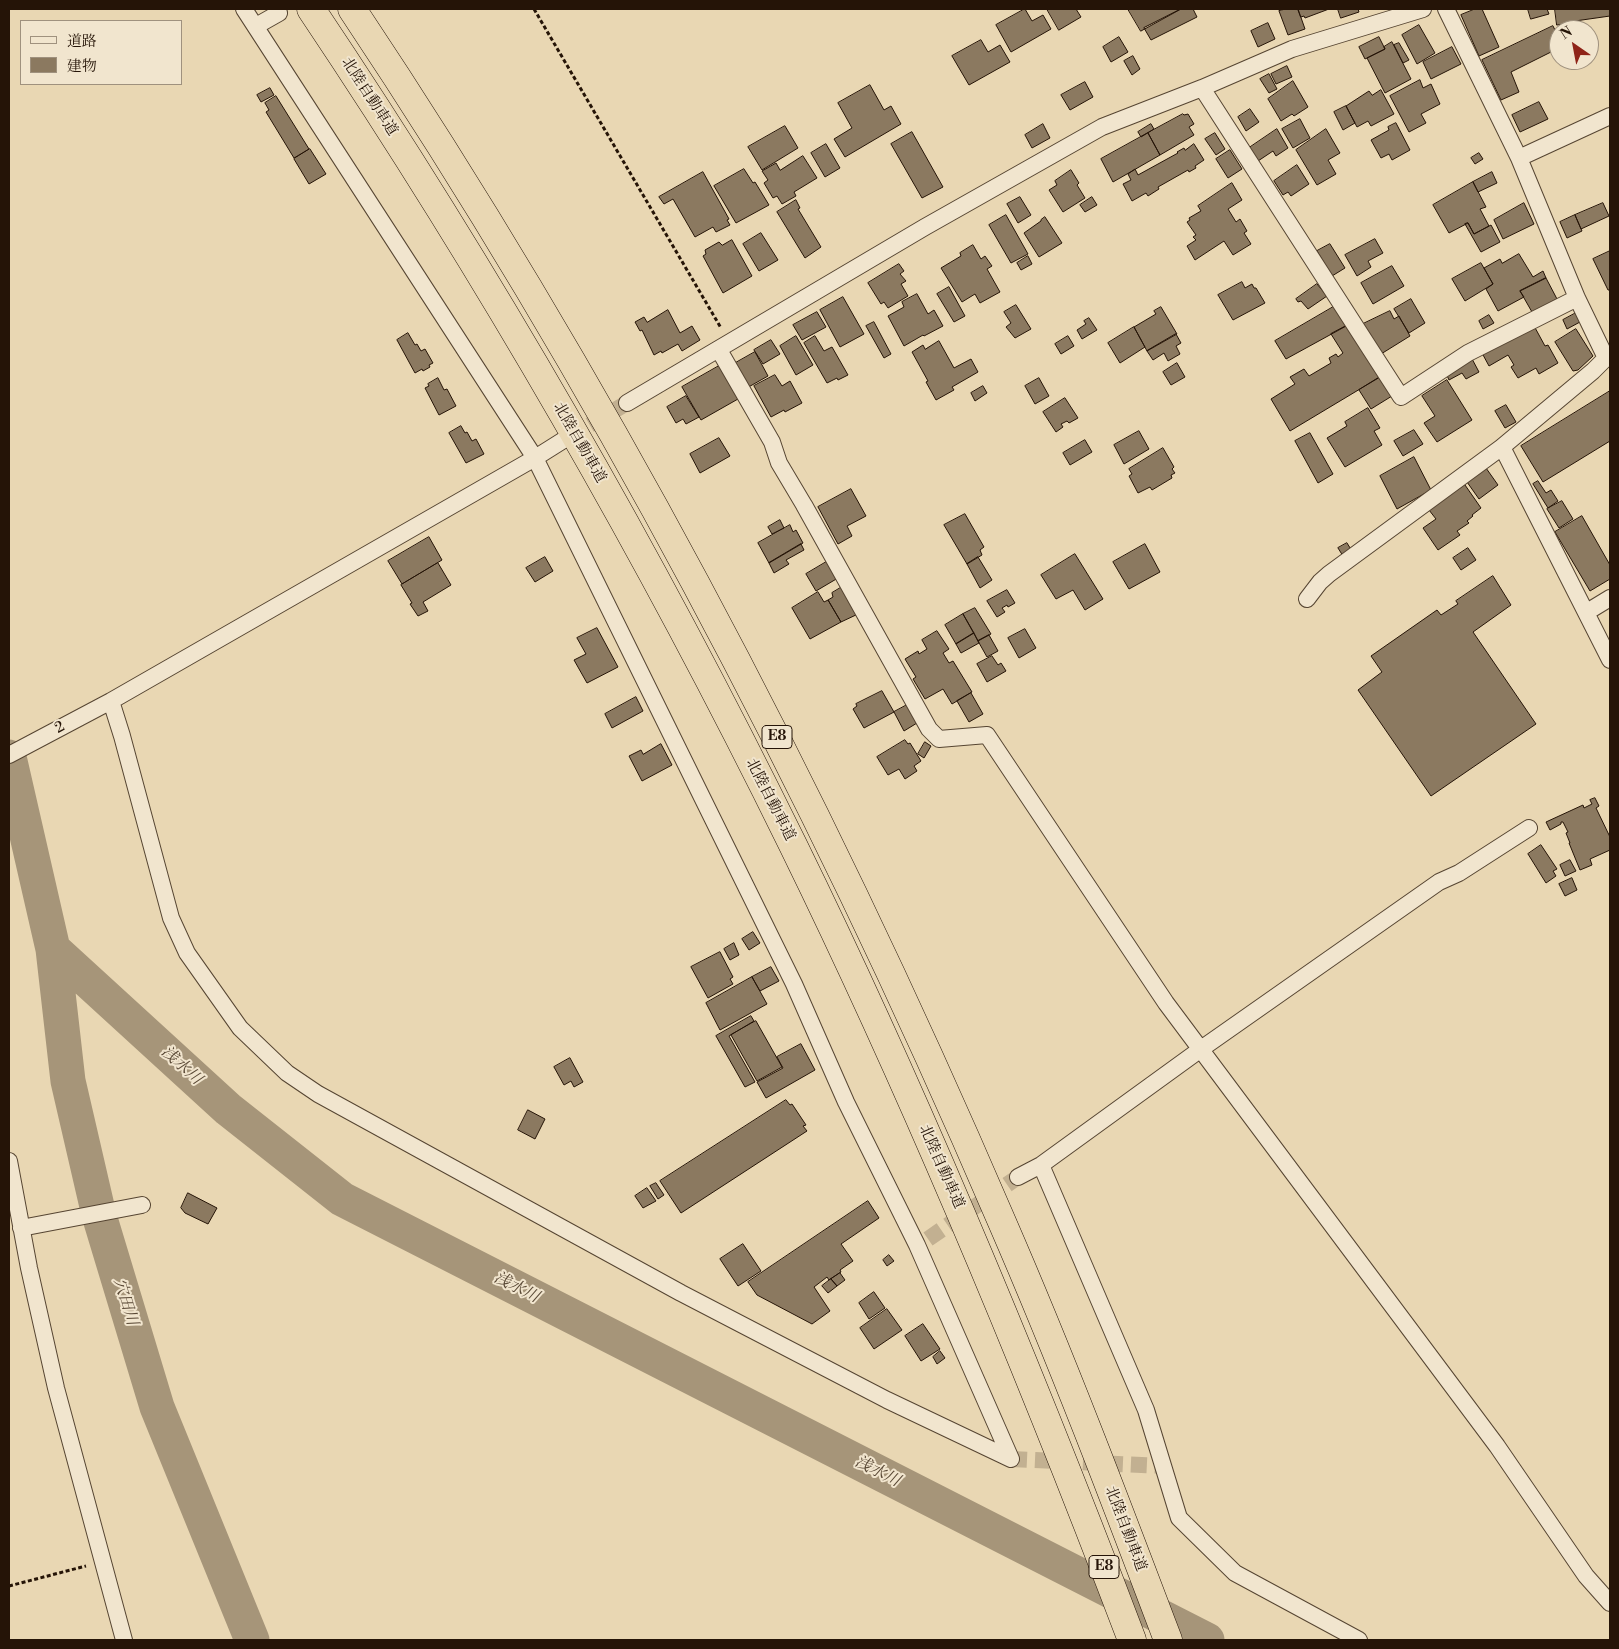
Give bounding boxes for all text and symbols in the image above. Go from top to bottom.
legend [20,20,182,85]
north arrow [1549,20,1599,70]
text: N [1557,23,1576,44]
text: 道路 [67,32,97,51]
street label: 北陸自動車道 [337,54,401,140]
text: 建物 [67,57,97,76]
street label: 北陸自動車道 [549,400,609,486]
street label: 2 [52,718,68,738]
road number: E8 [762,726,792,749]
street label: 北陸自動車道 [742,756,798,844]
water label: 浅水川 [157,1043,205,1089]
street label: 北陸自動車道 [914,1122,968,1212]
water label: 浅水川 [490,1269,542,1307]
water label: 穴田川 [109,1276,141,1328]
water label: 浅水川 [851,1453,903,1491]
street label: 北陸自動車道 [1100,1484,1150,1574]
road number: E8 [1089,1555,1119,1578]

